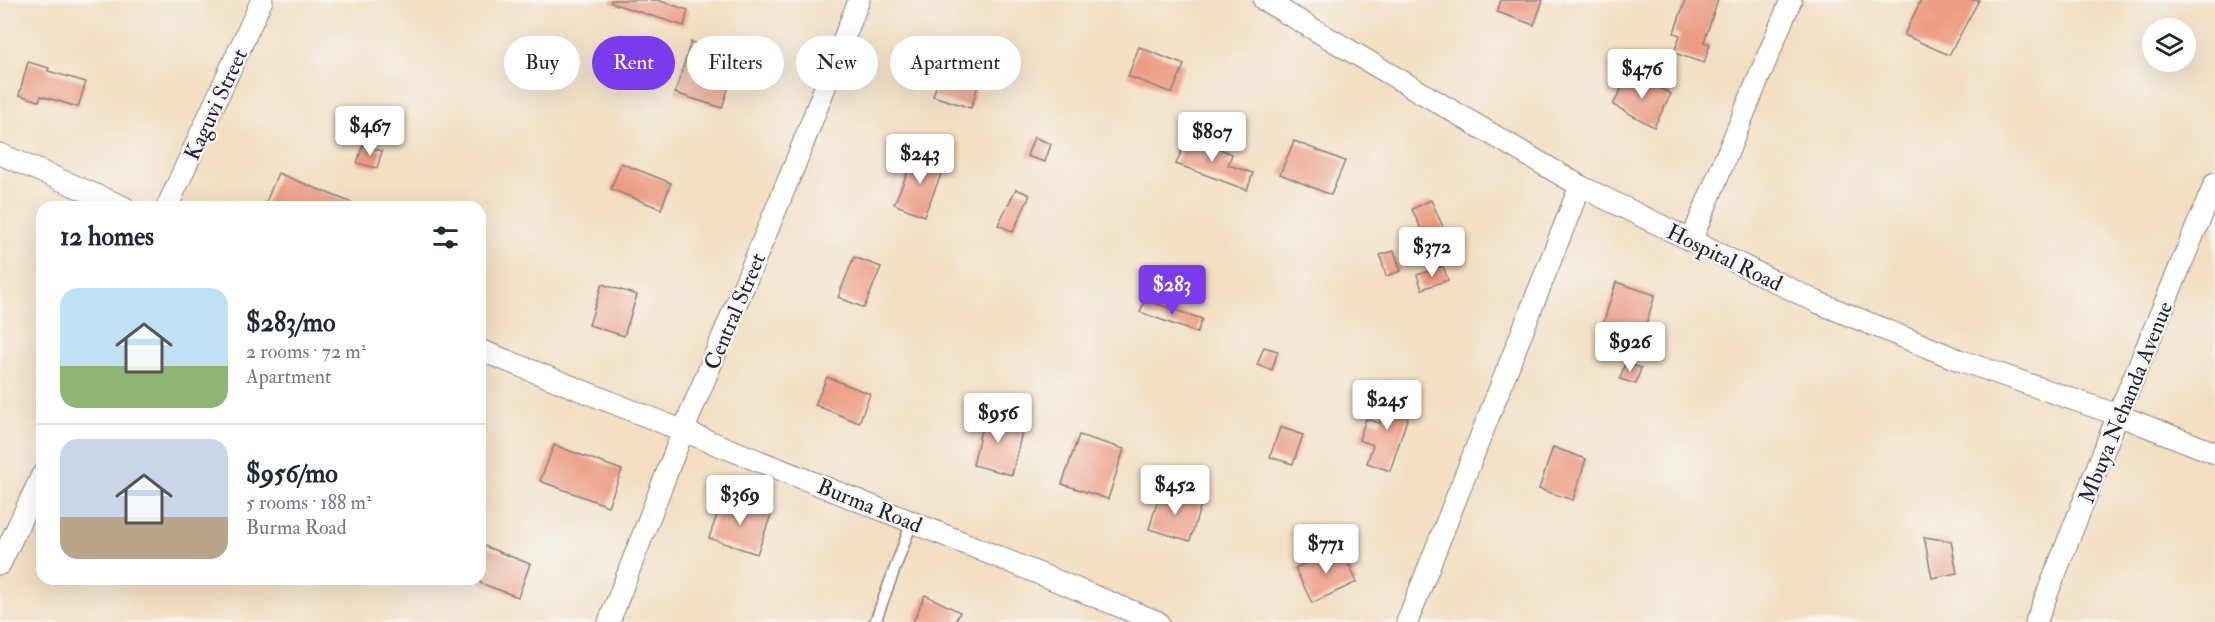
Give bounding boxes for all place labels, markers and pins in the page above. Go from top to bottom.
pin: $476 [1606,49,1678,100]
pin: $467 [334,106,406,157]
pin: $807 [1176,112,1248,163]
pin: $243 [884,134,956,185]
pin: $372 [1396,227,1468,278]
pin: $283 [1136,265,1208,316]
pin: $926 [1594,322,1666,373]
pin: $245 [1351,380,1423,431]
pin: $956 [962,393,1034,444]
pin: $452 [1139,465,1211,516]
pin: $369 [704,475,776,526]
pin: $771 [1290,524,1362,575]

